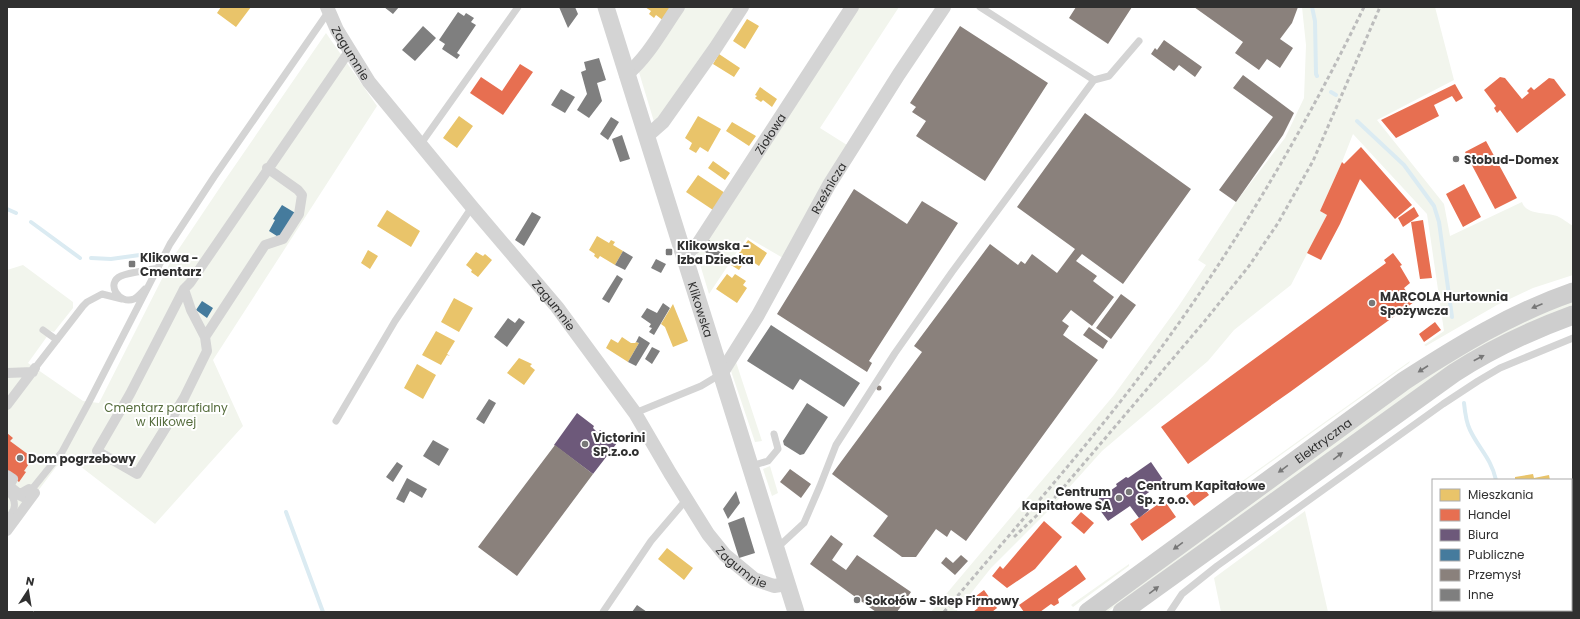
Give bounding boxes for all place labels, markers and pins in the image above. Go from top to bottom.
place label: Stobud-Domex [1464,151,1560,168]
marker: Stobud-Domex [1451,154,1461,164]
place label: Klikowska - Izba Dziecka [677,237,754,268]
marker: Klikowska - Izba Dziecka [664,247,674,257]
place label: Klikowa - Cmentarz [140,249,201,280]
marker: Klikowa - Cmentarz [127,259,137,269]
place label: MARCOLA Hurtownia Spożywcza [1380,288,1508,319]
marker: MARCOLA Hurtownia Spożywcza [1367,298,1377,308]
place label: Victorini SP.z.o.o [593,429,645,460]
marker: Victorini SP.z.o.o [580,439,590,449]
place label: Dom pogrzebowy [28,450,136,467]
marker: Dom pogrzebowy [15,453,25,463]
place label: Centrum Kapitałowe Sp. z o.o. [1137,477,1266,508]
place label: Centrum Kapitałowe SA [1022,483,1111,514]
marker: Centrum Kapitałowe Sp. z o.o. [1124,487,1134,497]
marker: Centrum Kapitałowe SA [1114,493,1124,503]
place label: Sokołów - Sklep Firmowy [865,592,1019,609]
marker: Sokołów - Sklep Firmowy [852,595,862,605]

